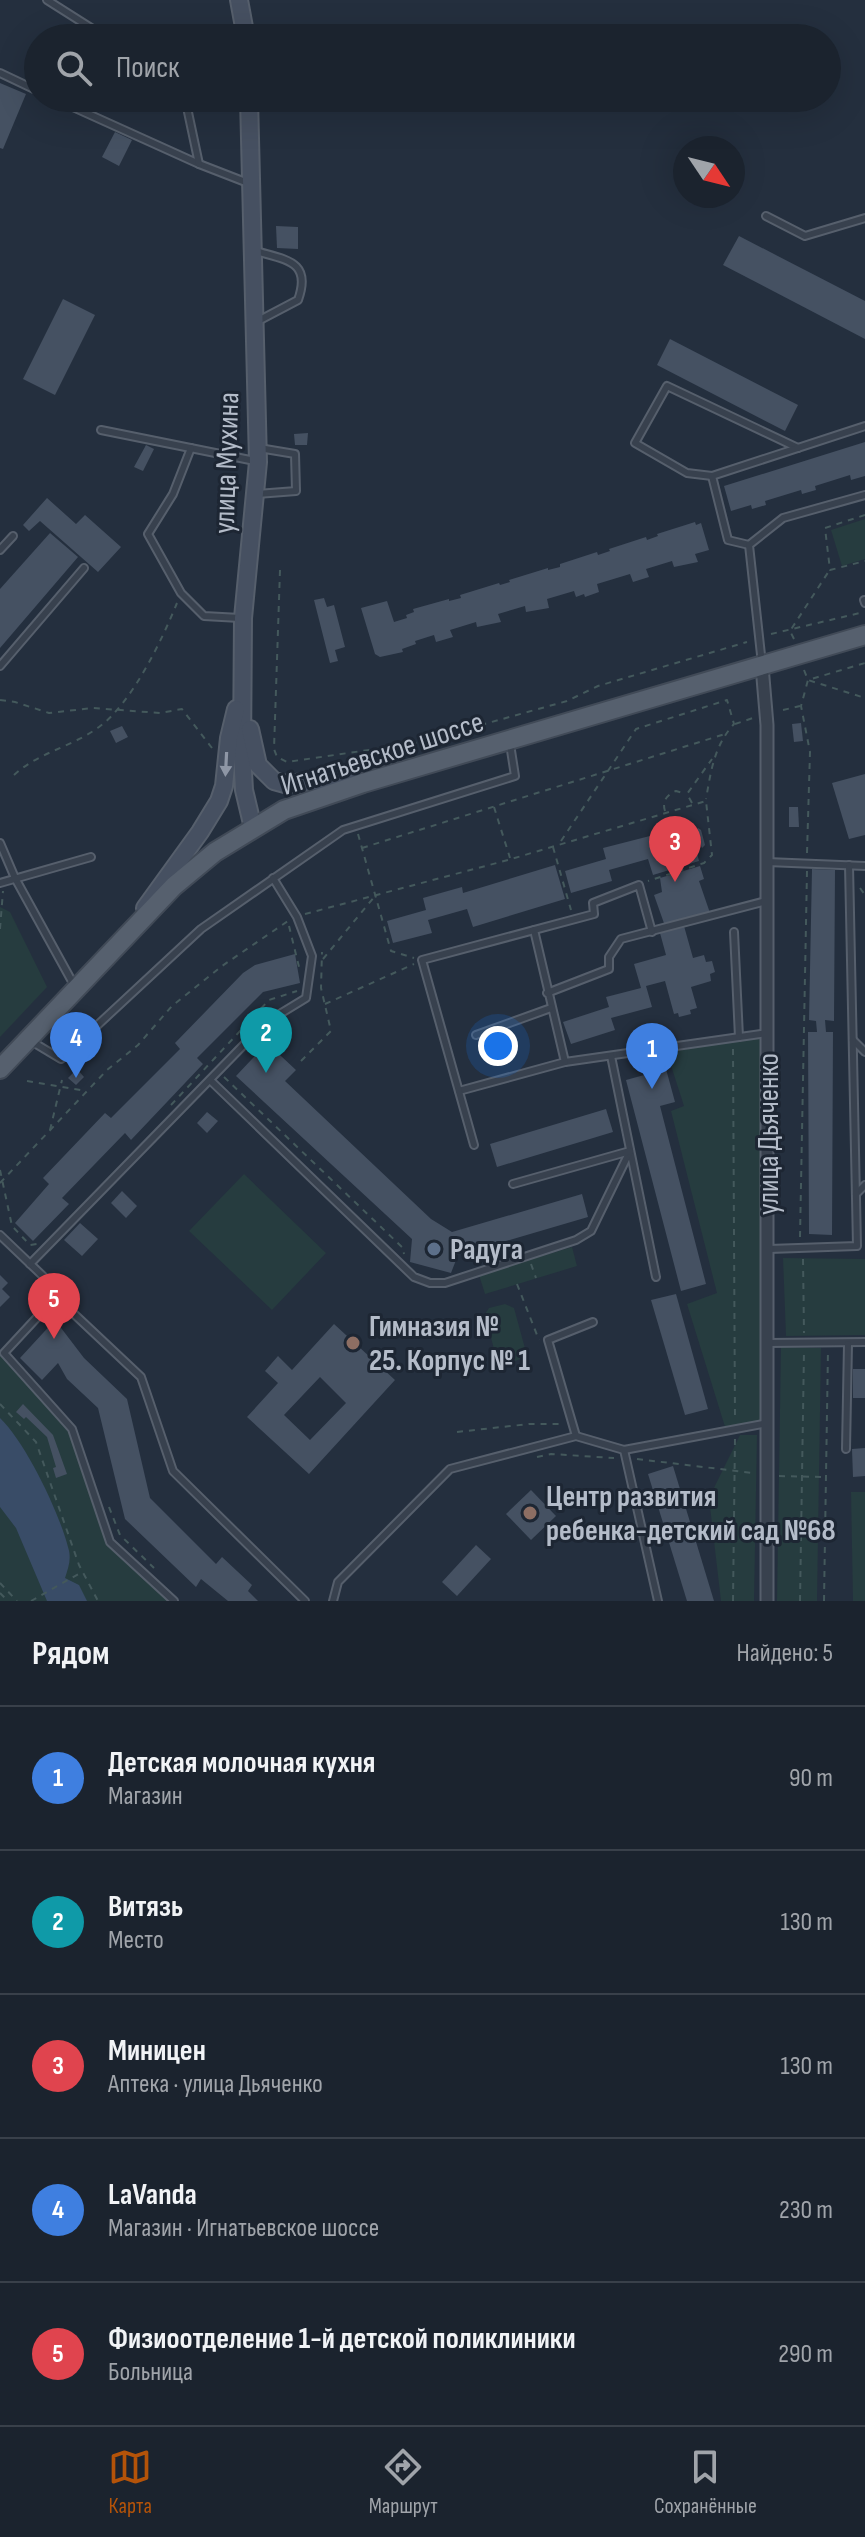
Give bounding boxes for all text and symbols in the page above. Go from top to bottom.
search box [24,24,841,112]
icon: search [52,46,96,90]
text: Поиск [116,50,179,86]
north arrow [673,136,745,208]
street label: улица Мухина [207,392,247,534]
street label: Игнатьевское шоссе [276,704,488,804]
one-way arrow [220,752,233,777]
pin: 3 [649,816,701,882]
pin: 2 [240,1007,292,1073]
pin: 4 [50,1012,102,1078]
pin: 1 [626,1023,678,1089]
your location [478,1026,518,1066]
street label: улица Дьяченко [751,1053,787,1215]
place label: Радуга [450,1232,523,1268]
marker: Радуга [425,1240,443,1258]
pin: 5 [28,1273,80,1339]
place label: Гимназия № 25. Корпус № 1 [369,1309,530,1379]
marker: Гимназия № 25. Корпус № 1 [344,1334,362,1352]
place label: Центр развития ребенка-детский сад №68 [546,1479,836,1549]
marker: Центр развития ребенка-детский сад №68 [521,1504,539,1522]
text: Рядом [32,1633,110,1674]
text: Найдено: 5 [737,1638,833,1669]
text: Детская молочная кухня [108,1745,375,1781]
text: 1 [53,1763,63,1794]
text: 90 m [789,1763,833,1794]
text: Магазин [108,1781,183,1812]
text: Витязь [108,1889,183,1925]
text: 2 [52,1907,64,1938]
text: 130 m [781,1907,833,1938]
text: Место [108,1925,164,1956]
text: Миницен [108,2033,206,2069]
text: 3 [52,2051,64,2082]
text: 130 m [781,2051,833,2082]
text: Аптека · улица Дьяченко [108,2069,323,2100]
text: LaVanda [108,2177,197,2213]
text: 4 [52,2195,64,2226]
text: 230 m [779,2195,833,2226]
text: Магазин · Игнатьевское шоссе [108,2213,379,2244]
text: Физиоотделение 1-й детской поликлиники [108,2321,576,2357]
text: 5 [52,2339,64,2370]
text: 290 m [778,2339,833,2370]
text: Больница [108,2357,193,2388]
tab: Карта [108,2445,152,2520]
tab: Маршрут [369,2445,438,2520]
tab: Сохранённые [654,2445,757,2520]

